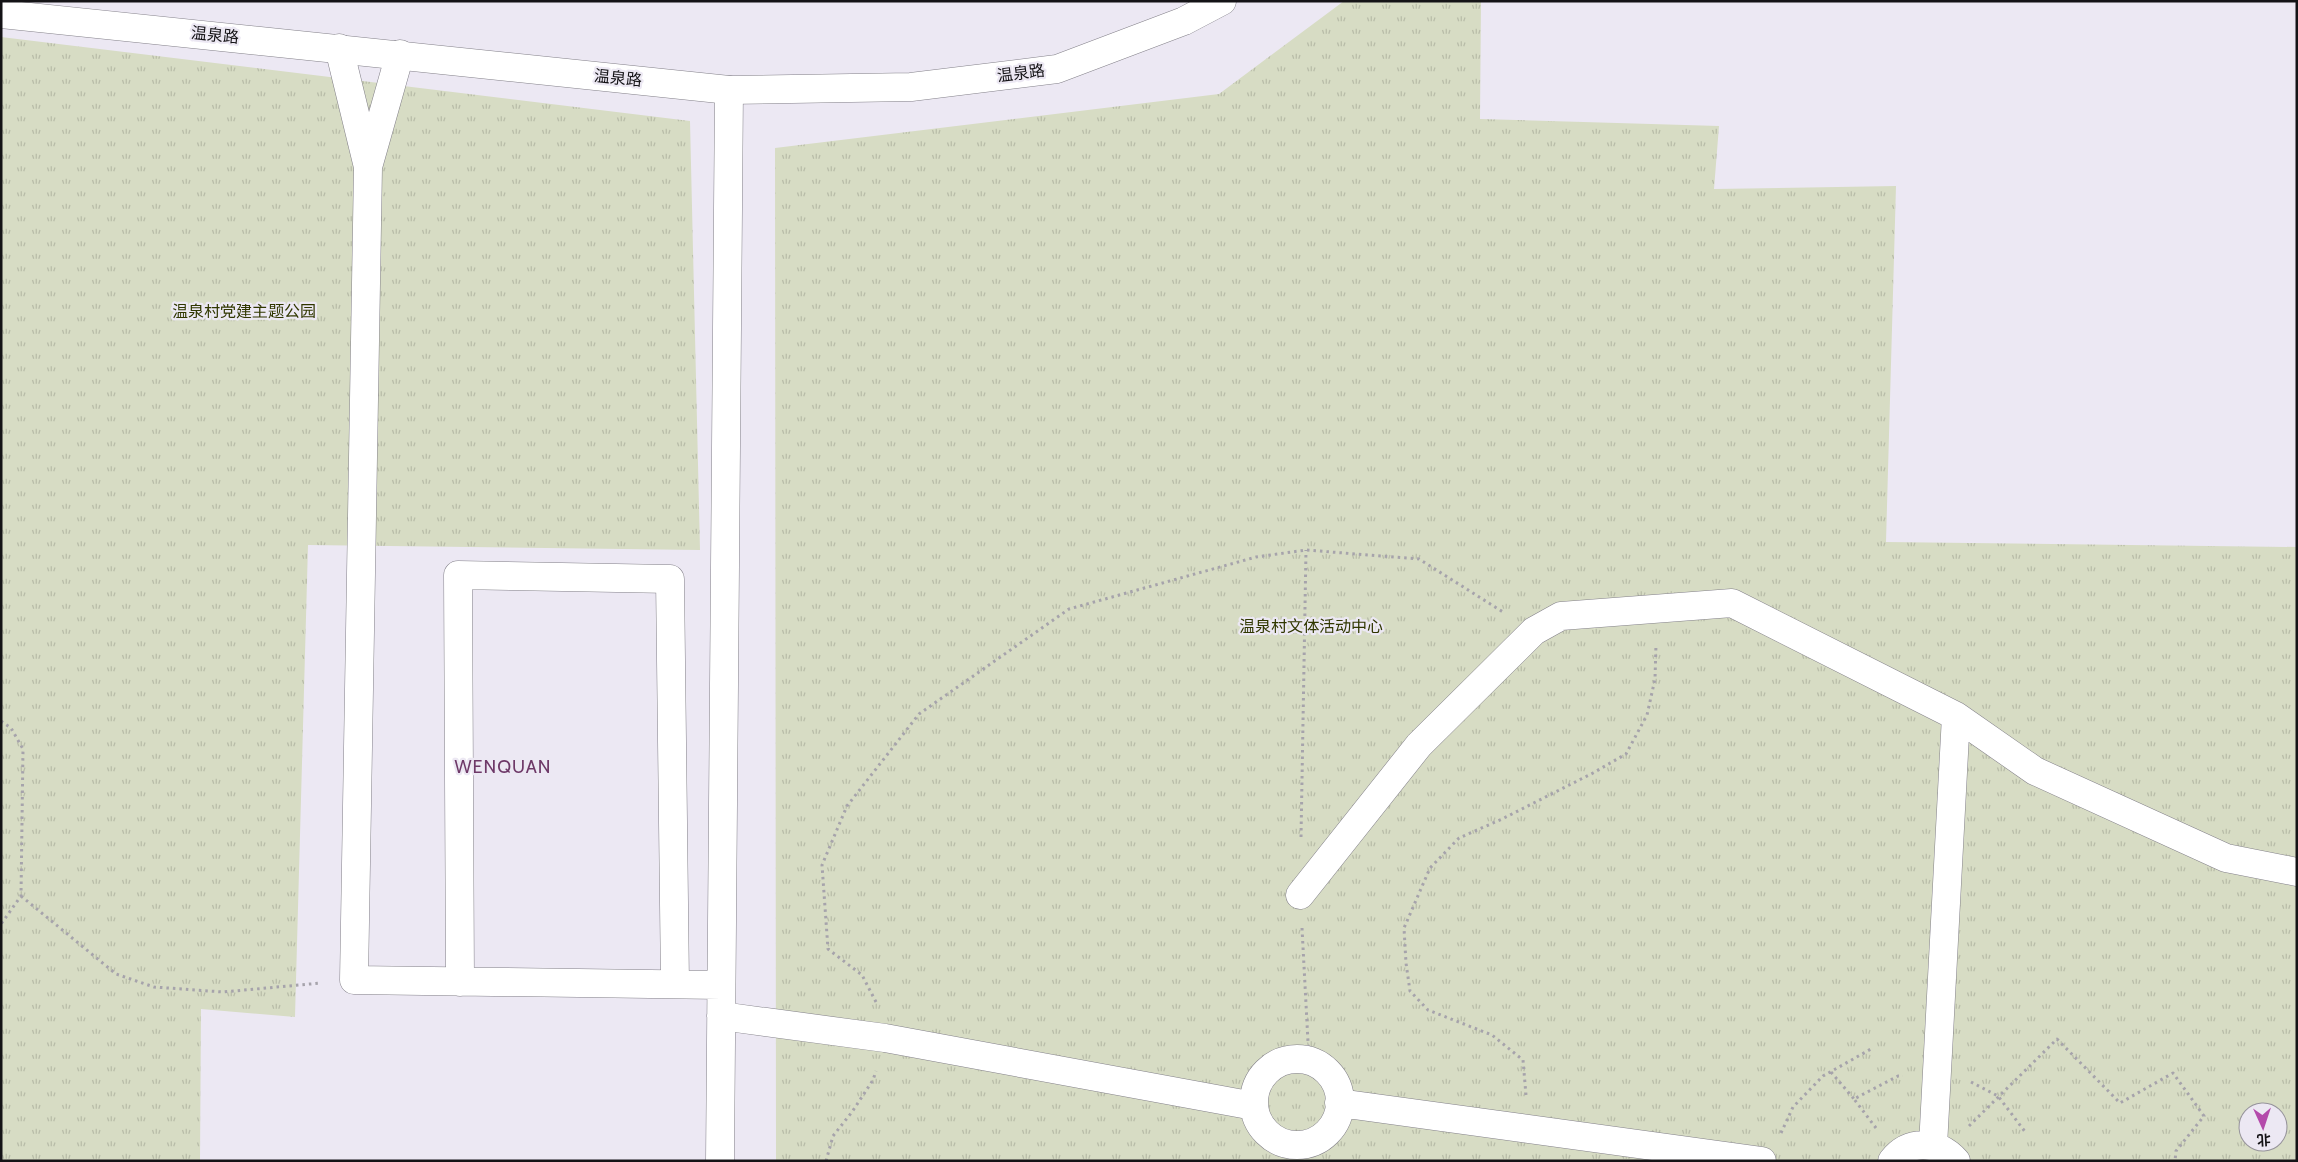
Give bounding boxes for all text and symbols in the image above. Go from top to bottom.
street label: 温泉路 [190,23,240,47]
street label: 温泉路 [996,61,1046,85]
street label: 温泉路 [593,66,643,90]
park label: 温泉村党建主题公园 [172,302,316,321]
park label: 温泉村文体活动中心 [1239,617,1383,636]
district label: WENQUAN [454,756,552,778]
north arrow [2238,1102,2288,1152]
text: 北 [2256,1131,2271,1149]

